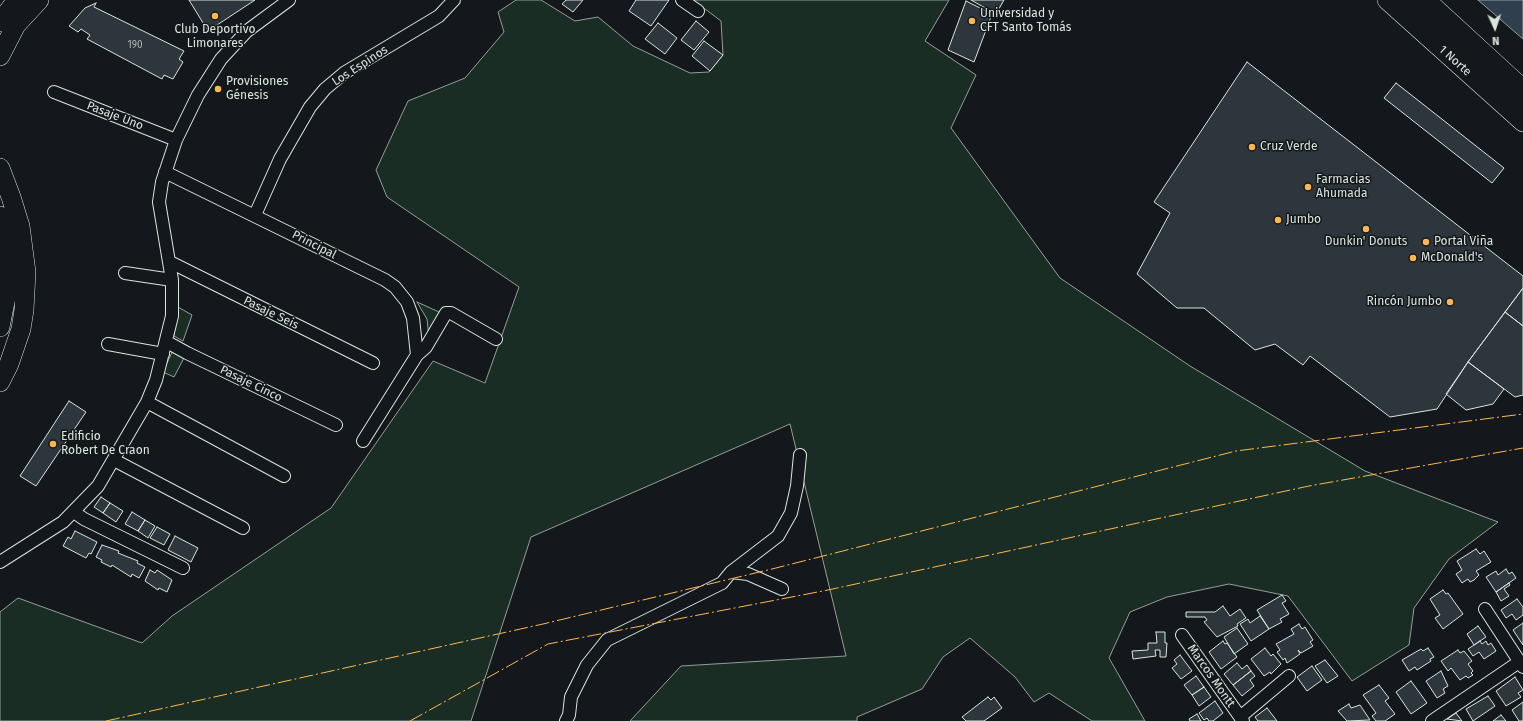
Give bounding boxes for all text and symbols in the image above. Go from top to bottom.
place label: Universidad y CFT Santo Tomás [980,7,1071,35]
north arrow [1475,8,1515,48]
marker: Club Deportivo Limonares [210,11,220,21]
marker: Universidad y CFT Santo Tomás [967,16,977,26]
place label: Club Deportivo Limonares [174,23,256,51]
text: N [1492,34,1500,47]
house number: 190 [127,39,143,51]
street label: Los Espinos [329,43,391,89]
street label: 1 Norte [1436,43,1474,79]
place label: Provisiones Génesis [226,75,288,103]
marker: Provisiones Génesis [213,84,223,94]
street label: Pasaje Uno [85,99,145,133]
place label: Cruz Verde [1260,140,1317,154]
marker: Cruz Verde [1247,142,1257,152]
place label: Farmacias Ahumada [1316,173,1370,201]
marker: Farmacias Ahumada [1303,182,1313,192]
place label: Jumbo [1286,213,1321,227]
marker: Jumbo [1273,215,1283,225]
marker: Dunkin' Donuts [1361,224,1371,234]
street label: Principal [289,228,339,262]
place label: Dunkin' Donuts [1325,235,1407,249]
place label: Portal Viña [1434,235,1493,249]
marker: Portal Viña [1421,237,1431,247]
place label: McDonald's [1421,251,1483,265]
marker: McDonald's [1408,253,1418,263]
street label: Pasaje Seis [241,293,301,333]
place label: Rincón Jumbo [1367,295,1442,309]
marker: Rincón Jumbo [1445,297,1455,307]
street label: Pasaje Cinco [218,363,284,405]
place label: Edificio Robert De Craon [61,430,150,458]
marker: Edificio Robert De Craon [48,439,58,449]
street label: Marcos Montt [1184,642,1238,710]

